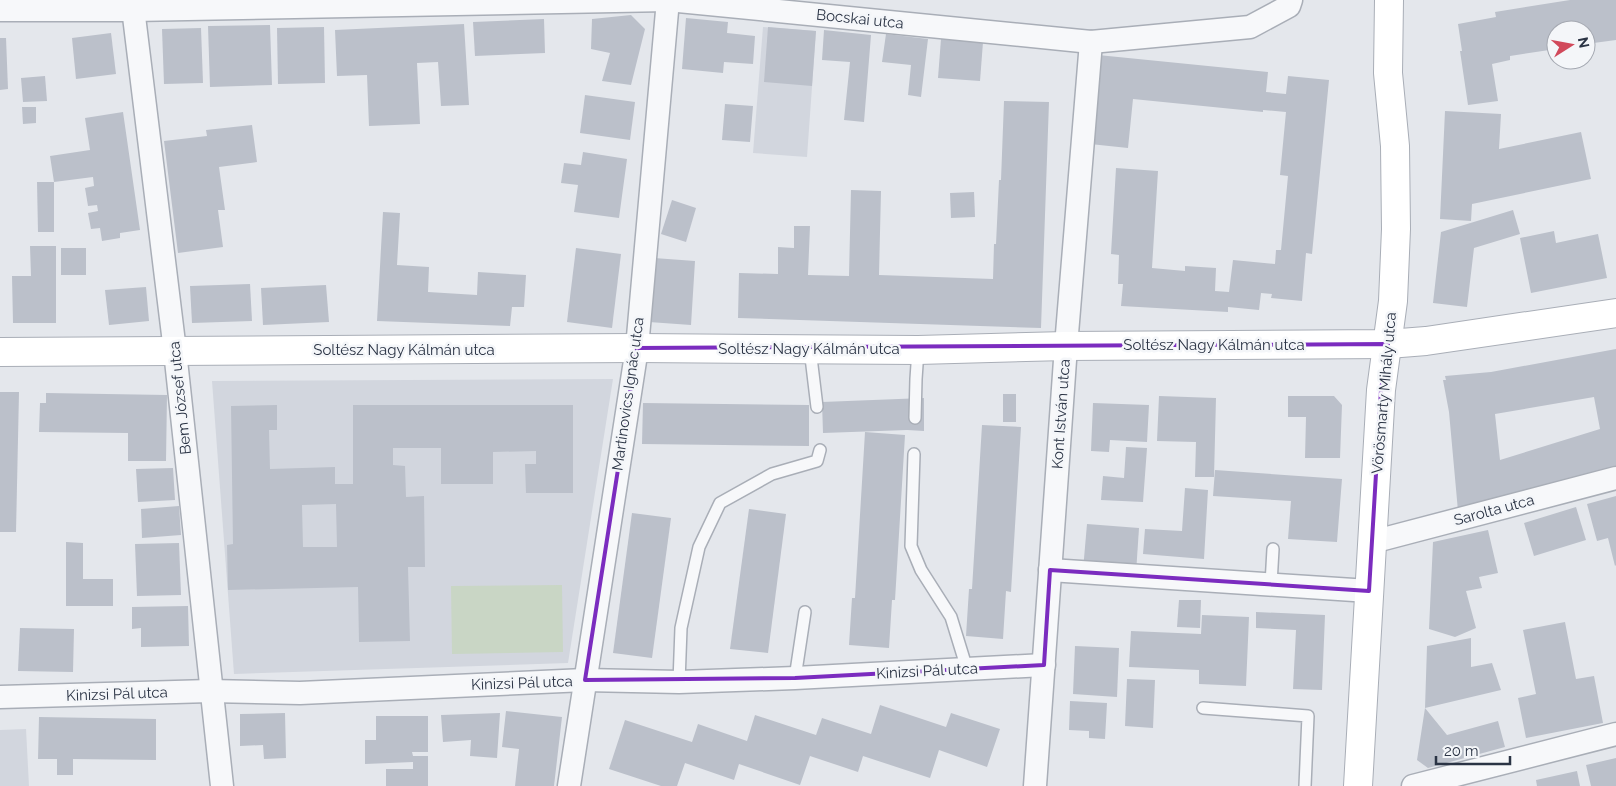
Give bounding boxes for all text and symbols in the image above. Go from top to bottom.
street label: Bocskai utca [815,5,905,33]
north arrow [1546,20,1596,70]
text: N [1575,36,1593,49]
street label: Vörösmarty Mihály utca [1368,312,1400,474]
street label: Martinovics Ignác utca [608,316,648,472]
street label: Soltész Nagy Kálmán utca [1123,336,1305,354]
street label: Bem József utca [165,340,195,456]
street label: Soltész Nagy Kálmán utca [718,340,900,358]
street label: Soltész Nagy Kálmán utca [313,341,495,359]
street label: Kont István utca [1048,358,1074,470]
street label: Sarolta utca [1452,491,1536,529]
street label: Kinizsi Pál utca [876,659,978,683]
street label: Kinizsi Pál utca [471,672,573,694]
street label: Kinizsi Pál utca [66,683,168,705]
scale bar [1436,734,1510,766]
text: 20 m [1444,742,1479,760]

